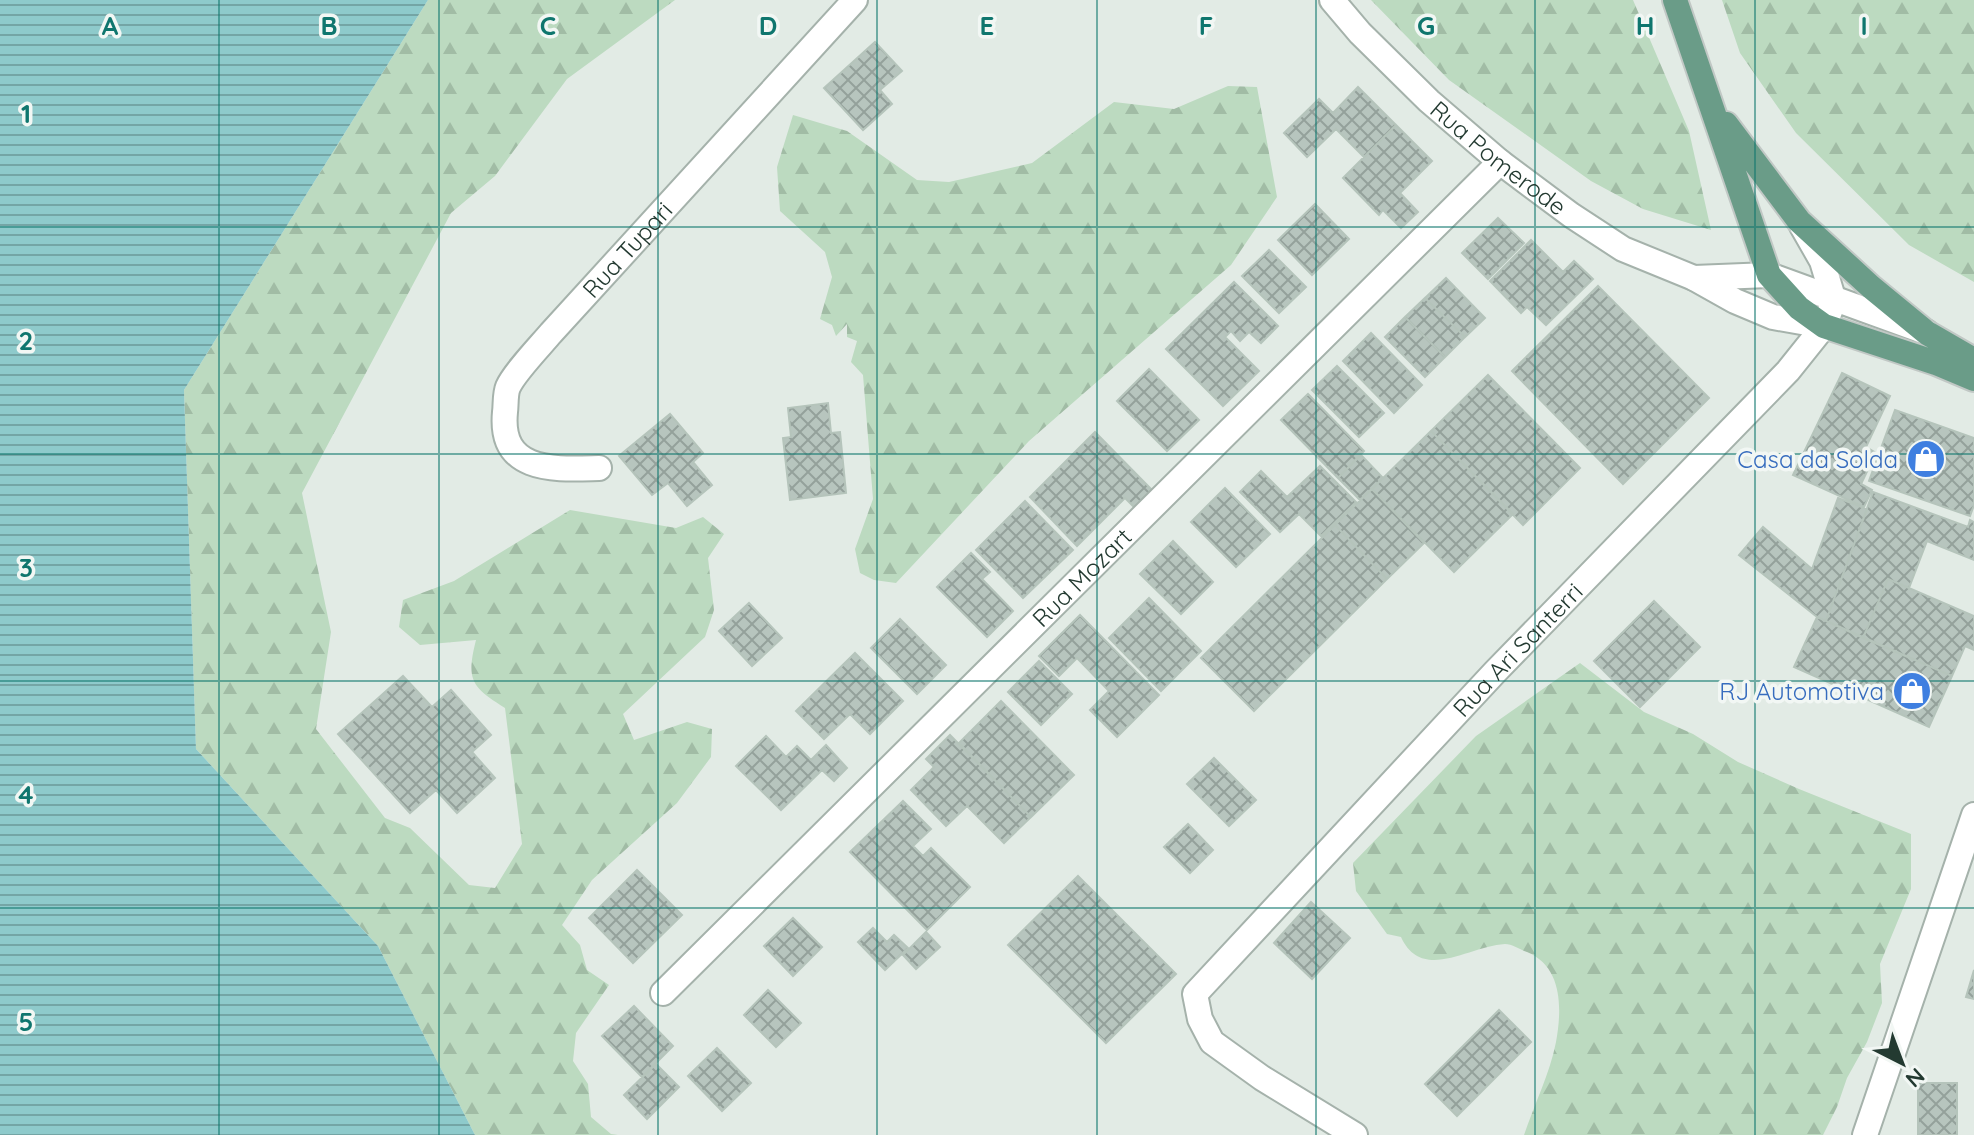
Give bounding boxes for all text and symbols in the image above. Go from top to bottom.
text: A [102,9,119,42]
text: B [320,9,338,42]
text: C [540,9,556,42]
text: D [759,9,777,42]
text: E [980,9,994,42]
text: F [1199,9,1213,42]
text: G [1417,9,1435,42]
text: H [1636,9,1654,42]
text: I [1860,9,1868,42]
street label: Rua Pomerode [1424,94,1572,221]
text: 1 [21,97,31,130]
street label: Rua Tupari [576,195,679,304]
text: 2 [19,324,33,357]
shop icon: Casa da Solda [1905,438,1947,480]
place label: Casa da Solda [1737,444,1898,474]
street label: Rua Mozart [1026,522,1138,633]
text: 3 [19,551,33,584]
street label: Rua Ari Santerri [1446,576,1589,723]
shop icon: RJ Automotiva [1891,670,1933,712]
place label: RJ Automotiva [1719,676,1884,706]
text: 4 [18,778,34,811]
text: 5 [19,1005,33,1038]
north arrow [1862,1023,1942,1103]
text: N [1900,1062,1931,1094]

